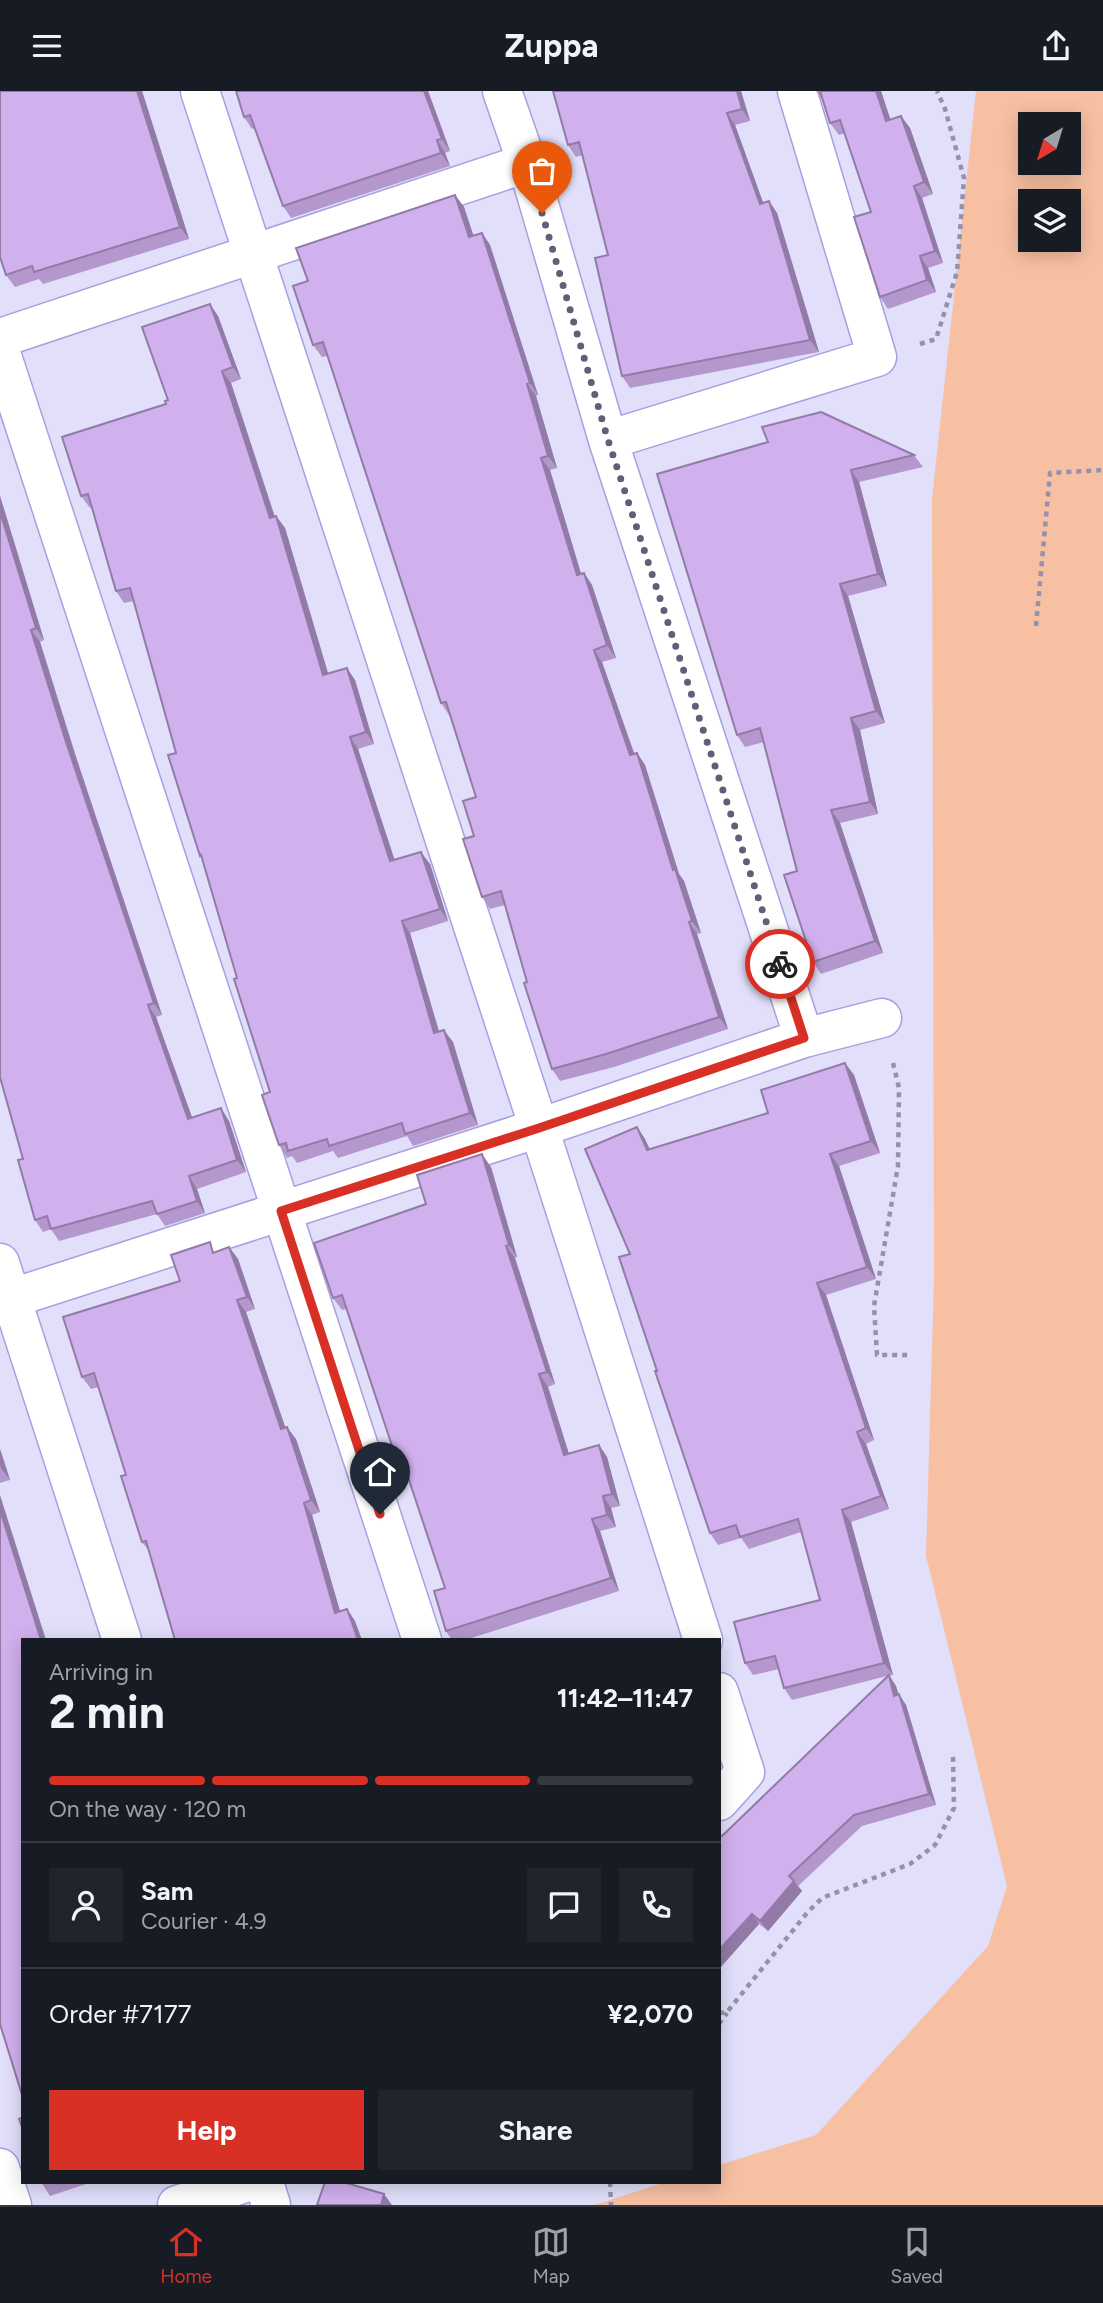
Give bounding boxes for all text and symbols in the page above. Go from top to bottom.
icon: menu [28,27,66,65]
text: Zuppa [505,27,598,65]
icon: share [1037,27,1075,65]
north arrow [1018,112,1082,175]
map controls [1018,112,1081,252]
pin [512,141,572,213]
icon: bag [523,152,561,190]
button: layers [1018,189,1081,252]
courier [745,929,815,999]
icon: bike [761,945,799,983]
pin [350,1442,410,1514]
icon: home [361,1453,399,1491]
text: Arriving in [49,1658,153,1686]
text: 11:42–11:47 [557,1682,693,1714]
text: 2 min [49,1684,165,1740]
text: On the way · 120 m [49,1795,246,1823]
button: person [49,1868,123,1942]
button: chat [527,1868,601,1942]
button: phone [619,1868,693,1942]
text: Sam [141,1875,193,1907]
text: Courier · 4.9 [141,1907,267,1935]
text: Order #7177 [49,1998,192,2030]
text: ¥2,070 [608,1998,693,2030]
button: Help [49,2090,364,2170]
button: Share [378,2090,693,2170]
tab: Home [160,2223,212,2288]
tab: Map [532,2223,570,2288]
tab: Saved [890,2223,943,2288]

